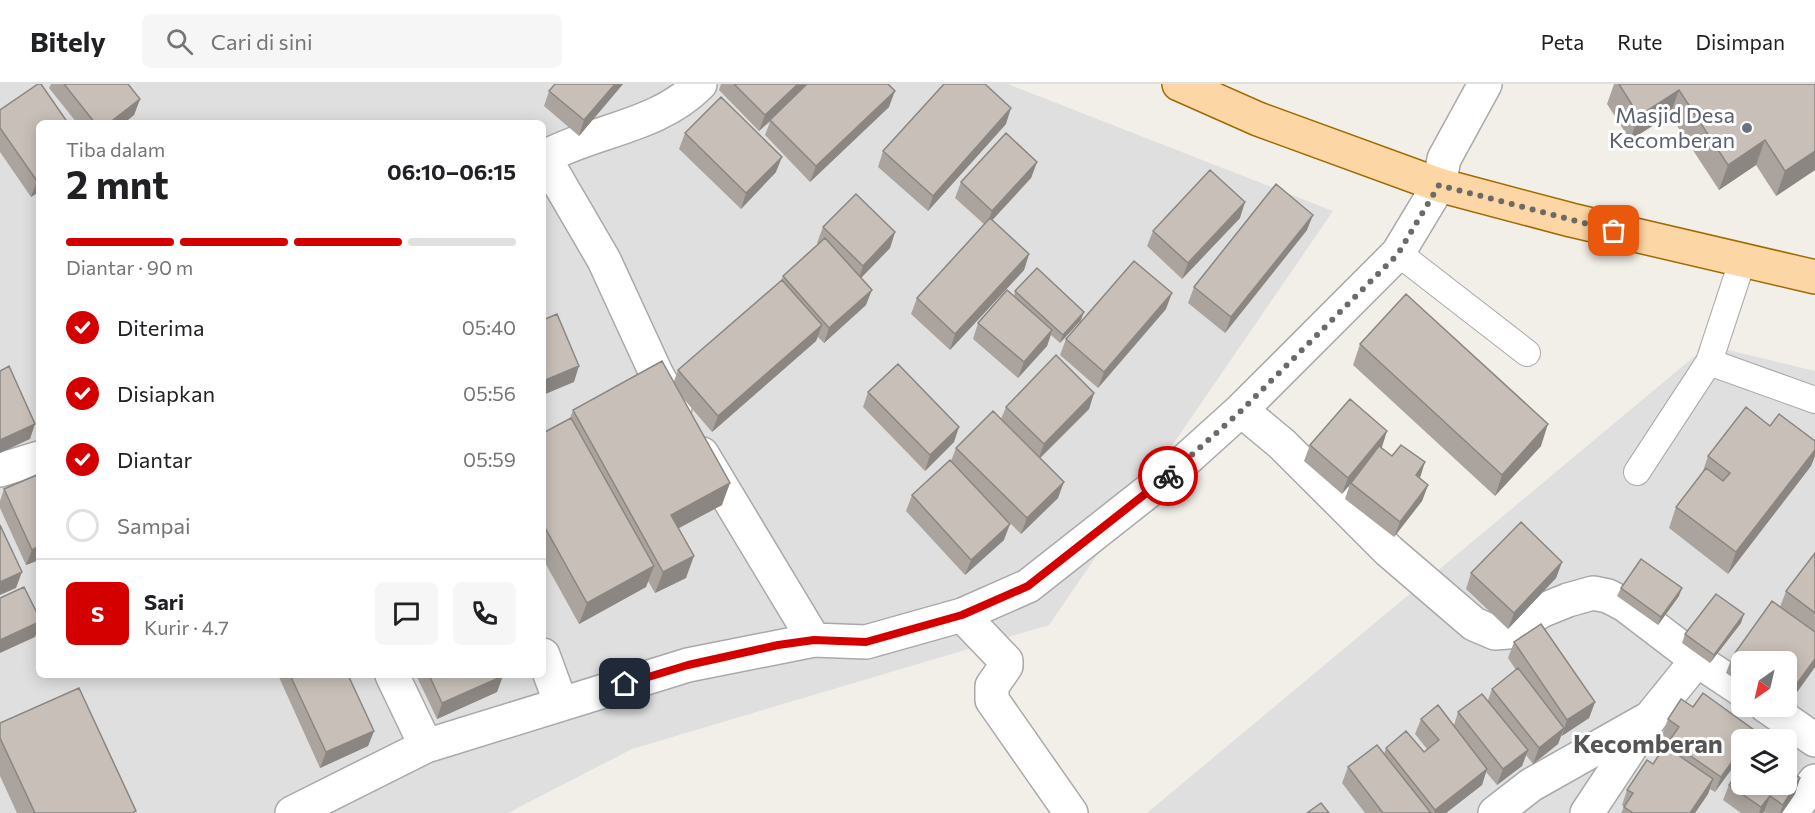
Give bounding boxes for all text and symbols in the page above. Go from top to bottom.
search box [142,14,562,68]
text: Bitely [30,24,106,58]
icon: search [163,25,196,58]
text: Cari di sini [211,28,313,55]
text: Peta [1541,29,1584,54]
text: Rute [1617,29,1662,54]
text: Disimpan [1695,29,1785,54]
place label: Masjid Desa Kecomberan [1609,101,1735,153]
marker: Masjid Desa Kecomberan [1740,121,1754,135]
text: Tiba dalam [66,137,165,161]
text: 06:10–06:15 [387,158,516,185]
text: 2 mnt [66,159,169,207]
pin [1588,205,1639,256]
icon: bag [1597,214,1630,247]
text: Diantar · 90 m [66,255,193,279]
icon: check [66,311,99,344]
text: Diterima [117,314,204,341]
text: 05:40 [462,315,516,339]
icon: check [66,377,99,410]
text: Disiapkan [117,380,215,407]
text: 05:56 [463,381,516,405]
icon: check [66,443,99,476]
text: Diantar [117,446,192,473]
courier [1138,446,1198,506]
text: 05:59 [463,447,516,471]
icon: bike [1152,460,1185,493]
text: Sampai [117,512,191,539]
button: chat [375,582,438,645]
button: phone [453,582,516,645]
text: Sari [144,588,184,615]
text: S [91,600,104,627]
text: Kurir · 4.7 [144,615,229,639]
north arrow [1731,651,1797,717]
map controls [1731,651,1797,795]
pin [599,658,650,709]
icon: home [608,667,641,700]
district label: Kecomberan [1573,727,1723,758]
button: layers [1731,729,1797,795]

